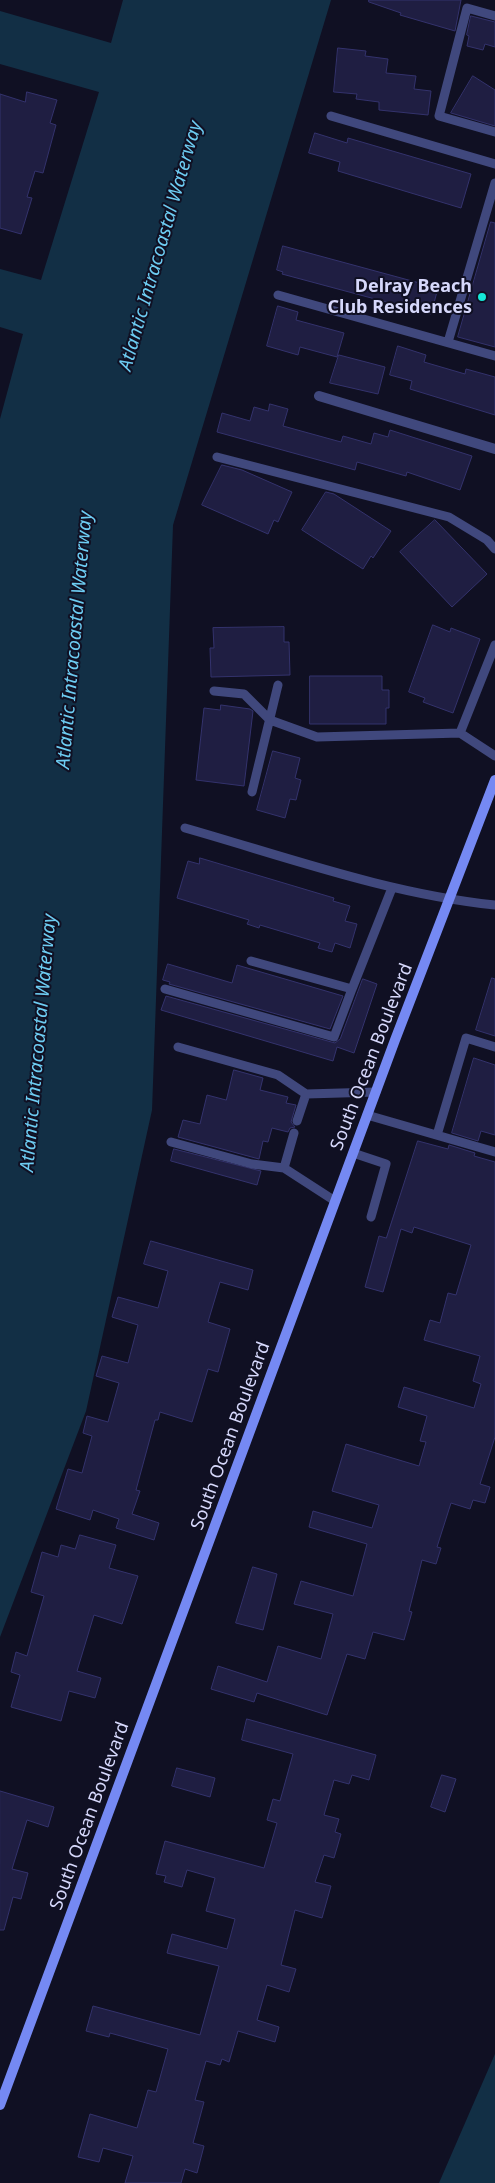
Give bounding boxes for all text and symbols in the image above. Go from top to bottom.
water label: Atlantic Intracoastal Waterway [114,119,208,373]
place label: Delray Beach Club Residences [327,276,472,318]
marker: Delray Beach Club Residences [476,291,488,303]
water label: Atlantic Intracoastal Waterway [52,510,98,770]
water label: Atlantic Intracoastal Waterway [16,913,62,1173]
street label: South Ocean Boulevard [326,960,418,1154]
street label: South Ocean Boulevard [187,1339,275,1533]
street label: South Ocean Boulevard [46,1719,134,1913]

